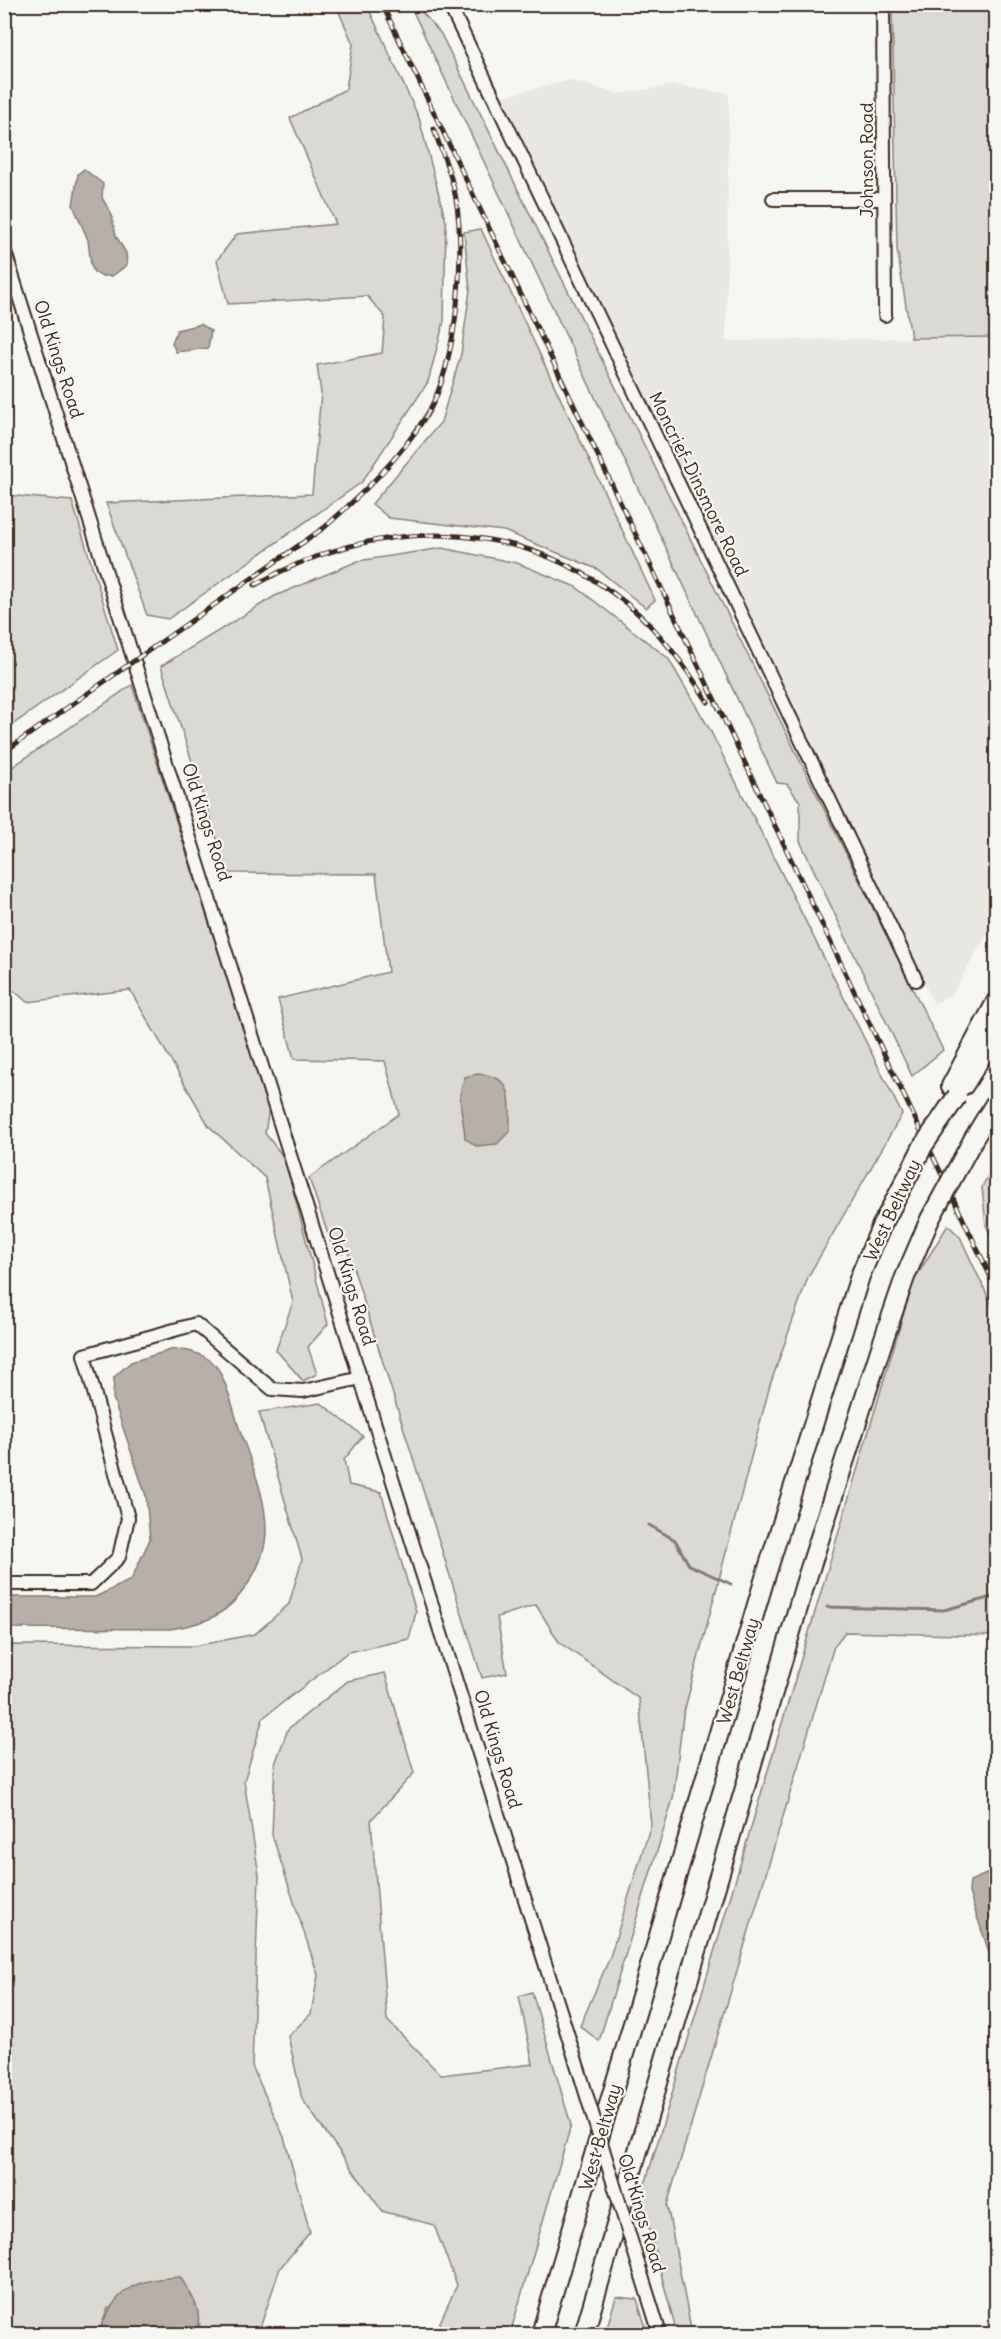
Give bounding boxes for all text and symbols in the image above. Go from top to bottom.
street label: Johnson Road [855,102,878,218]
street label: Old Kings Road [29,297,89,422]
street label: Moncrief-Dinsmore Road [644,388,754,580]
street label: Old Kings Road [177,760,237,885]
street label: West Beltway [858,1155,926,1265]
street label: Old Kings Road [323,1224,381,1349]
street label: West Beltway [712,1615,764,1727]
street label: Old Kings Road [469,1687,527,1812]
street label: West Beltway [574,2081,626,2193]
street label: Old Kings Road [613,2151,671,2276]

